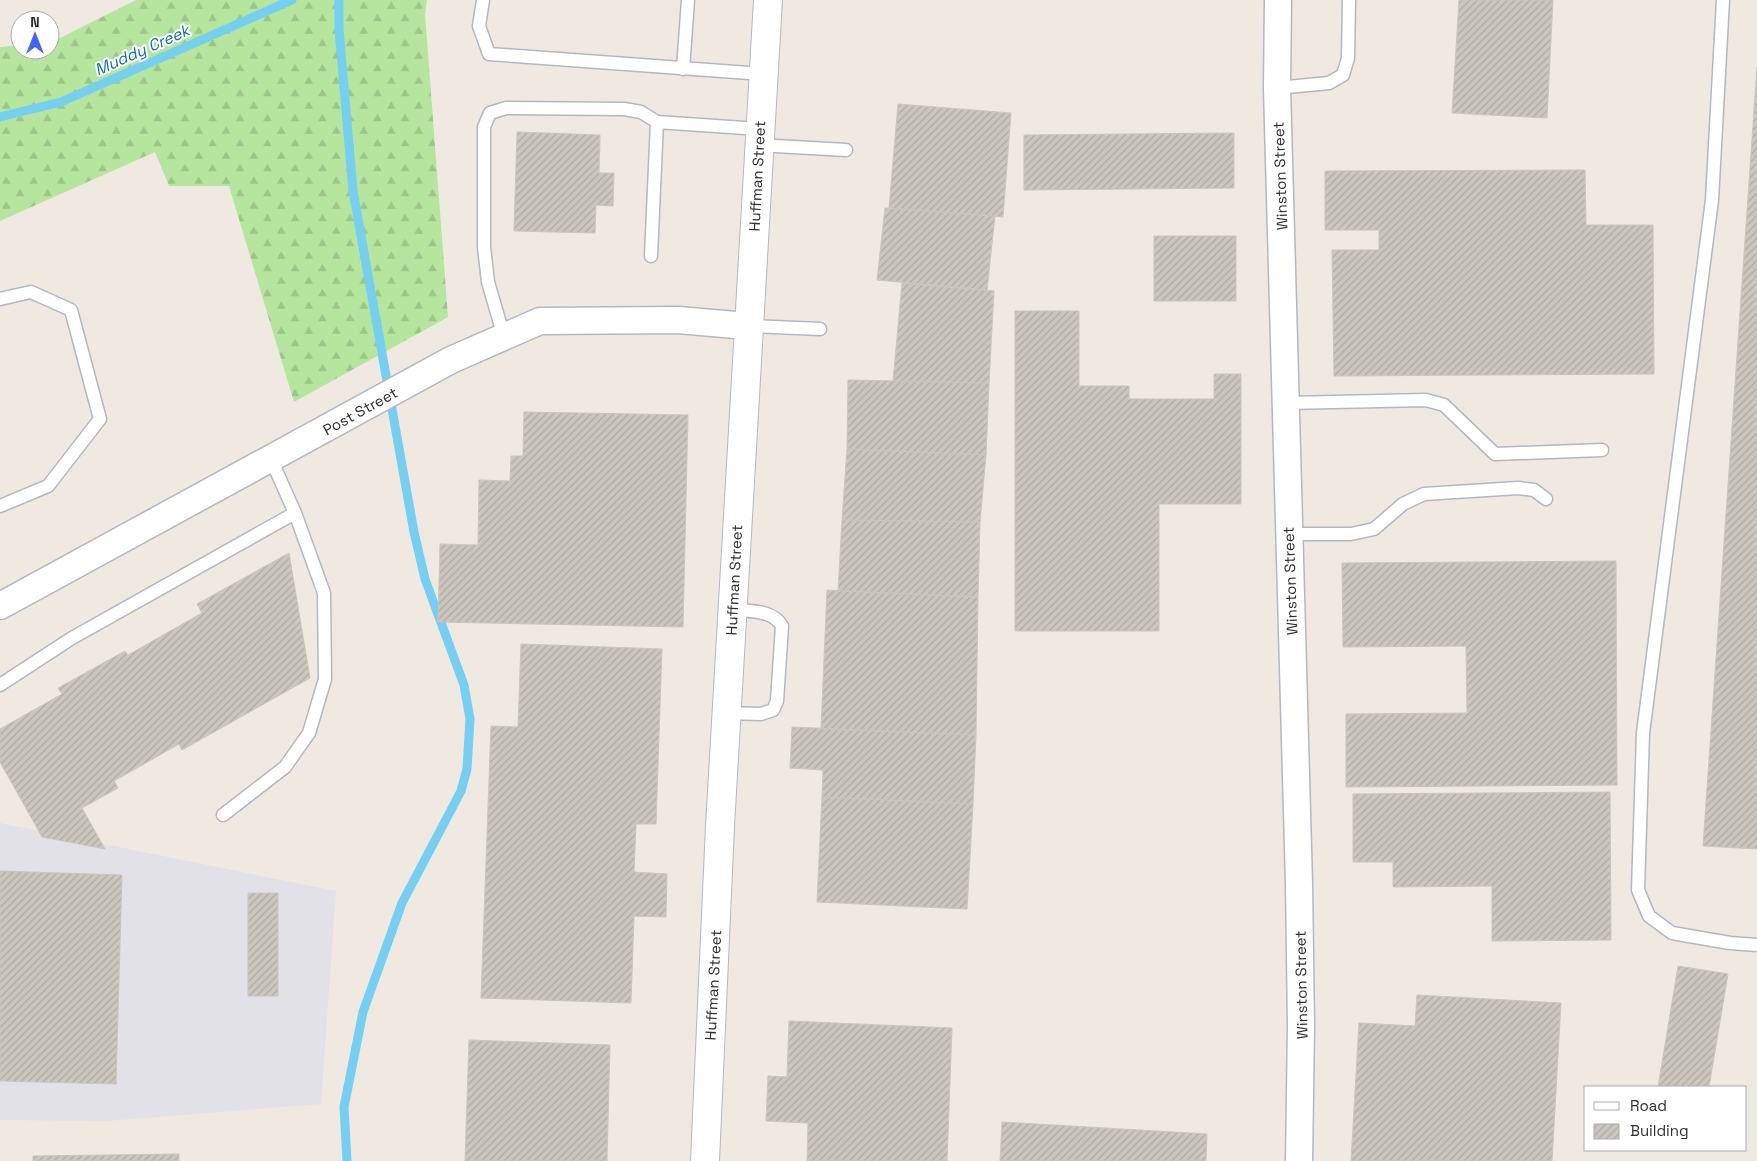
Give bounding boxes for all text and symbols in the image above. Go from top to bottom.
north arrow [10,10,60,60]
text: N [30,13,40,31]
water label: Muddy Creek [91,19,195,80]
street label: Huffman Street [745,120,769,232]
street label: Winston Street [1269,121,1291,231]
street label: Post Street [319,383,401,439]
street label: Huffman Street [722,524,746,636]
street label: Winston Street [1279,526,1301,636]
street label: Huffman Street [701,929,725,1041]
street label: Winston Street [1291,930,1311,1039]
legend [1584,1086,1747,1151]
text: Road [1630,1096,1667,1115]
text: Building [1630,1121,1689,1140]

